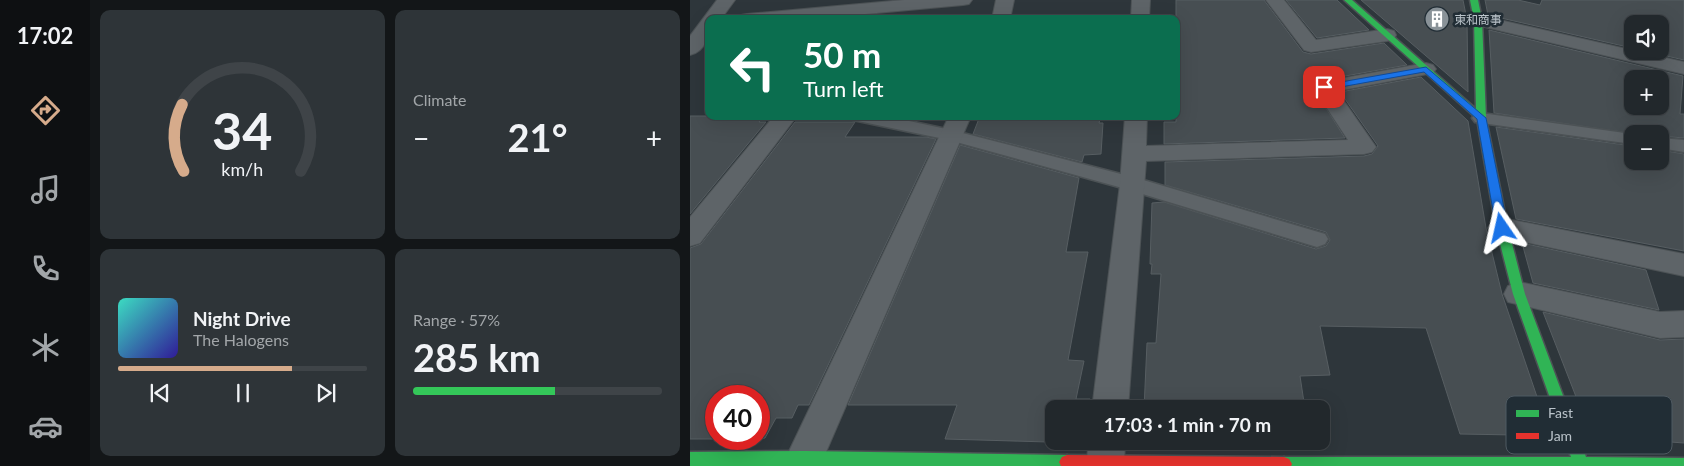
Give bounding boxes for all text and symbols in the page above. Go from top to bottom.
building icon: 東和商事 [1424,6,1450,32]
place label: 東和商事 [1454,12,1502,27]
map controls [1624,15,1669,170]
button: sound [1624,15,1669,60]
text: 17:02 [17,22,73,49]
text: 50 m [803,33,881,75]
icon: left [720,35,785,100]
pin [1303,66,1345,108]
button: + [1624,70,1669,115]
icon: arrive [1310,73,1338,101]
text: Turn left [803,75,884,102]
text: Climate [413,90,466,109]
icon: directions [28,93,63,128]
text: 34 [212,99,273,161]
text: 21° [508,114,567,160]
text: − [413,121,429,155]
text: + [646,121,662,155]
button: − [1624,125,1669,170]
text: km/h [222,158,263,180]
icon: music [28,172,63,207]
position arrow [1475,201,1527,253]
icon: phone [28,251,63,286]
text: Night Drive [193,307,291,330]
text: Range · 57% [413,310,500,329]
icon: climate [28,330,63,365]
text: The Halogens [193,330,289,349]
text: 285 km [413,334,541,380]
icon: previous [146,379,174,407]
icon: pause [229,379,257,407]
icon: next [312,379,340,407]
speed limit sign: 40 [705,385,770,450]
legend [1506,396,1672,454]
text: Fast [1548,404,1573,421]
icon: car [28,409,63,444]
text: 17:03 · 1 min · 70 m [1104,413,1271,436]
text: Jam [1548,427,1572,444]

